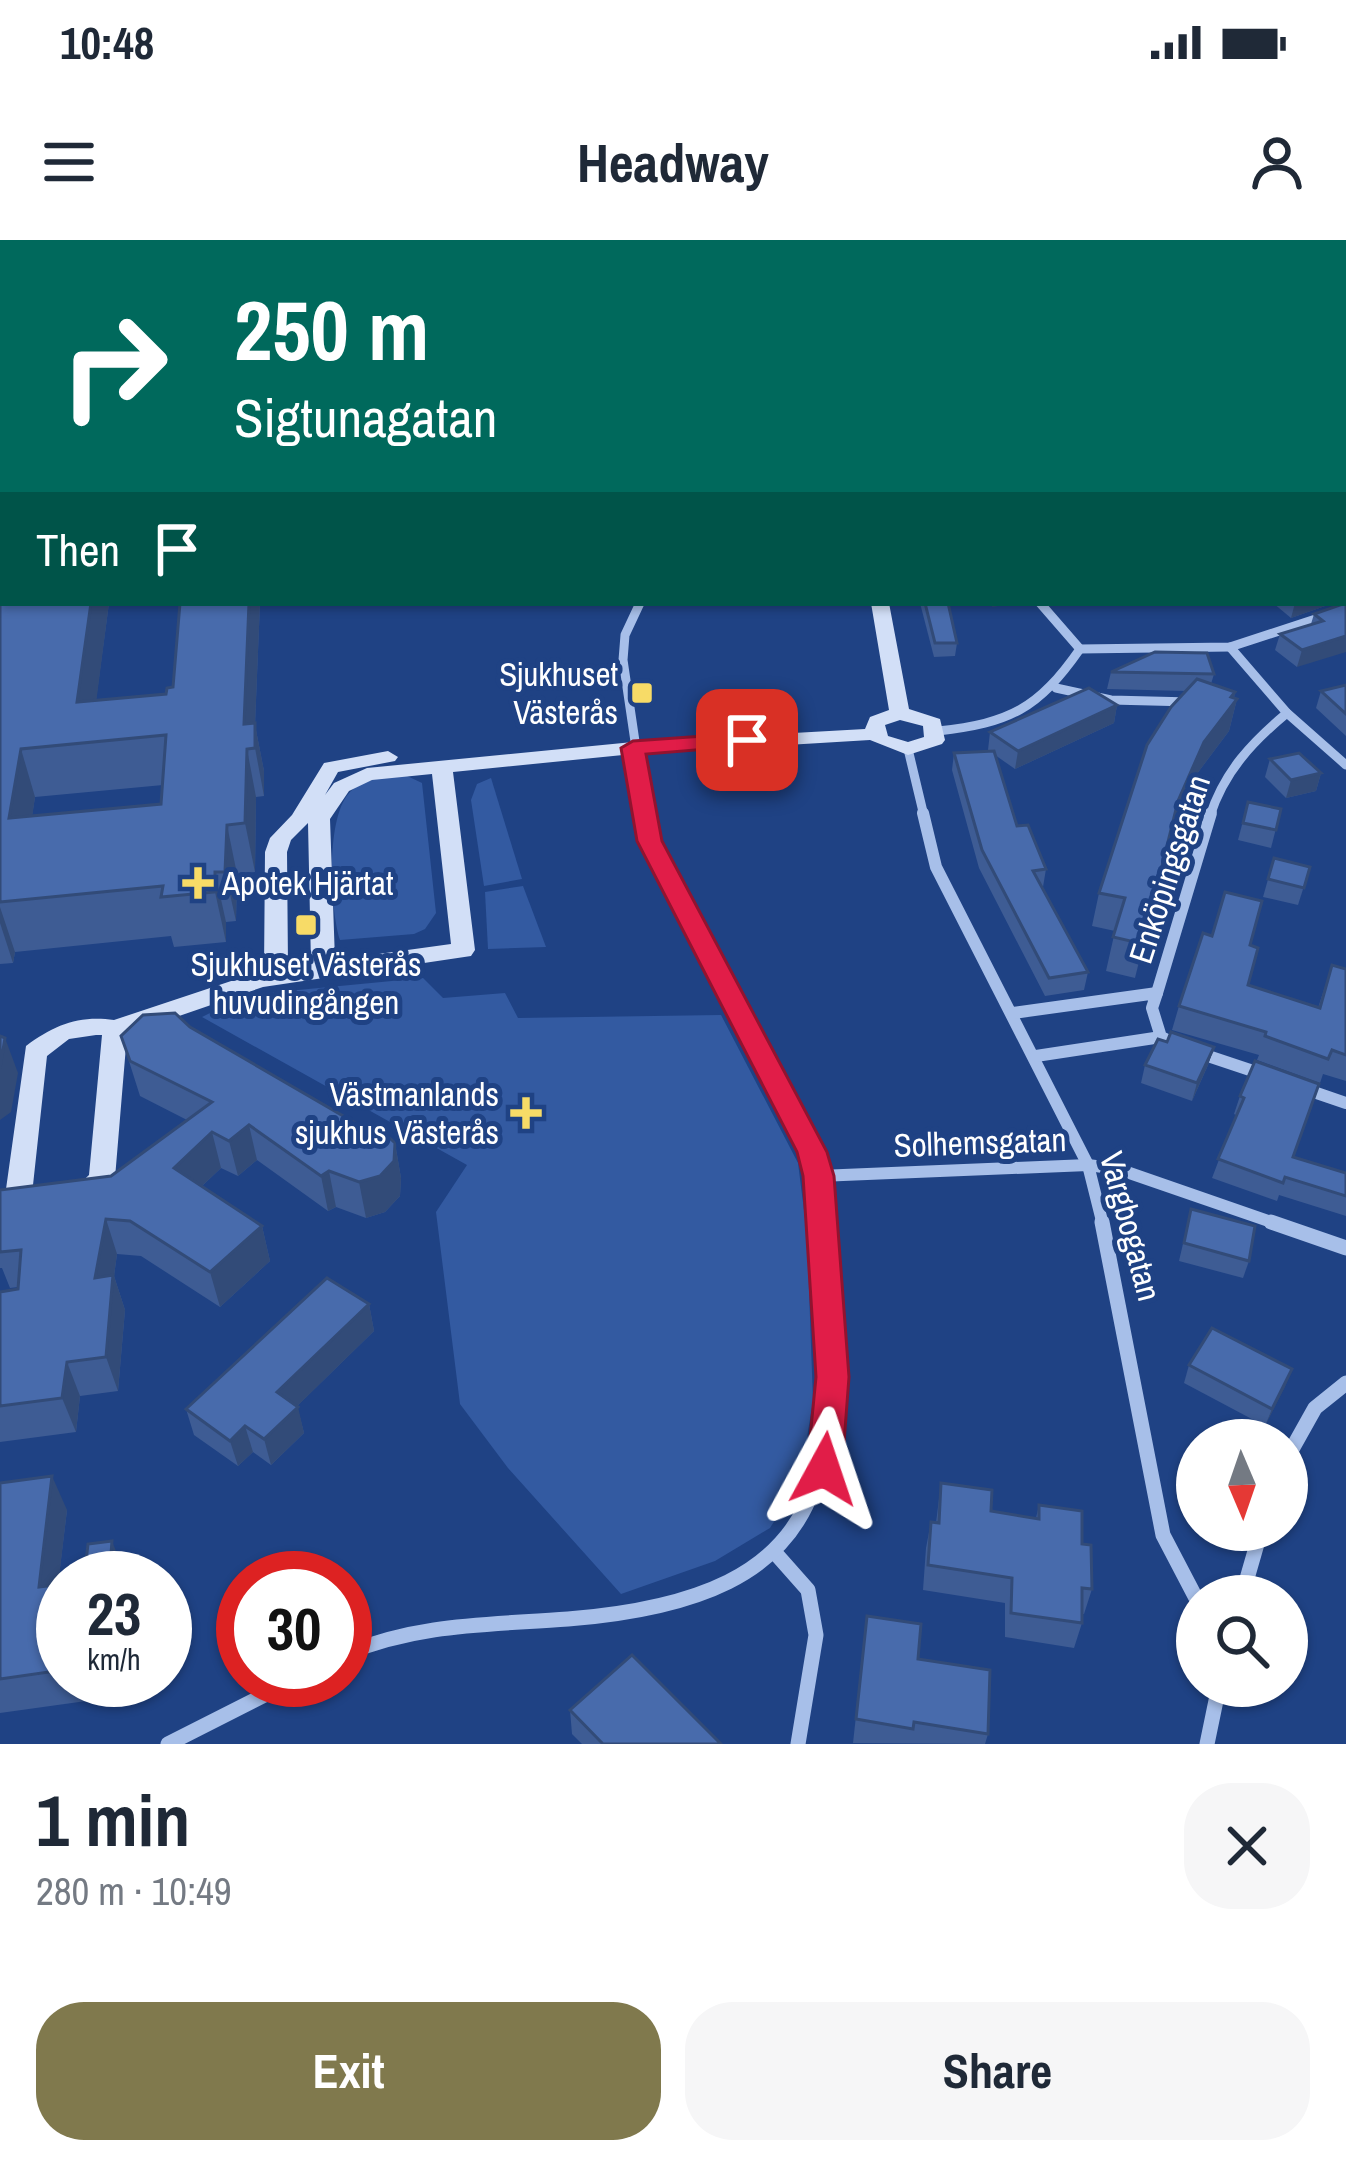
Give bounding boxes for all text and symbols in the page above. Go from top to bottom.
text: 10:48 [60,12,154,73]
text: Headway [577,126,769,199]
icon: menu [36,129,102,195]
icon: person [1244,129,1310,195]
text: 250 m [234,273,429,386]
icon: right [36,288,192,444]
text: Sigtunagatan [234,381,497,454]
icon: arrive [144,516,210,582]
text: Then [36,519,120,580]
place label: Sjukhuset Västerås [499,652,618,734]
marker: Sjukhuset Västerås [629,680,655,706]
pin [696,689,798,791]
icon: arrive [714,707,780,773]
street label: Enköpingsgatan [1118,769,1220,969]
place label: Apotek Hjärtat [221,861,393,905]
marker: Apotek Hjärtat [185,870,211,896]
marker: Sjukhuset Västerås huvudingången [293,912,319,938]
place label: Sjukhuset Västerås huvudingången [190,942,422,1024]
place label: Västmanlands sjukhus Västerås [295,1072,499,1154]
marker: Västmanlands sjukhus Västerås [510,1097,542,1129]
street label: Solhemsgatan [893,1117,1067,1167]
street label: Vargbogatan [1090,1146,1172,1306]
position arrow [761,1406,887,1532]
north arrow [1176,1419,1308,1551]
map controls [1176,1419,1308,1707]
speed limit sign: 30 [216,1551,372,1707]
text: 23 [87,1573,141,1654]
button: search [1176,1575,1308,1707]
text: km/h [87,1639,141,1679]
text: 1 min [36,1771,190,1868]
button: close [1184,1783,1310,1909]
text: 280 m · 10:49 [36,1865,232,1917]
button: Exit [36,2002,661,2140]
button: Share [685,2002,1310,2140]

